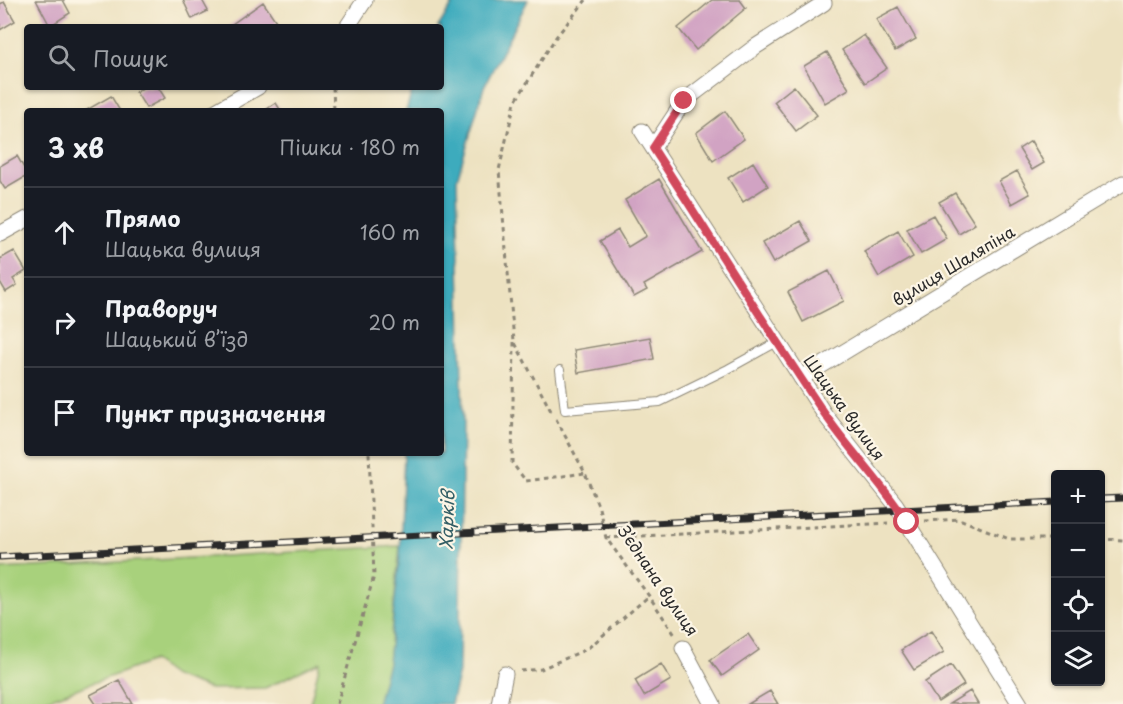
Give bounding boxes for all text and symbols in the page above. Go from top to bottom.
search box [24,24,444,90]
icon: search [45,41,78,74]
text: Пошук [93,41,168,74]
route end [670,87,696,113]
text: 3 хв [48,128,104,167]
text: Пішки · 180 m [279,132,420,162]
text: Прямо [105,201,180,234]
icon: ahead [48,216,81,249]
text: 160 m [360,217,420,247]
street label: вулиця Шаляпіна [887,219,1019,311]
text: Шацька вулиця [105,234,261,264]
text: Праворуч [105,291,218,324]
icon: right [48,306,81,339]
text: 20 m [368,307,420,337]
text: Шацький в’їзд [105,324,248,354]
street label: Шацька вулиця [799,349,891,465]
icon: arrive [48,396,81,429]
text: Пункт призначення [105,396,326,429]
map controls [1051,470,1105,686]
button: + [1051,470,1105,524]
water label: Харків [431,488,461,550]
route start [893,508,919,534]
street label: З’єднана вулиця [613,520,705,640]
button: − [1051,524,1105,578]
button: locate [1051,578,1105,632]
button: layers [1051,632,1105,686]

